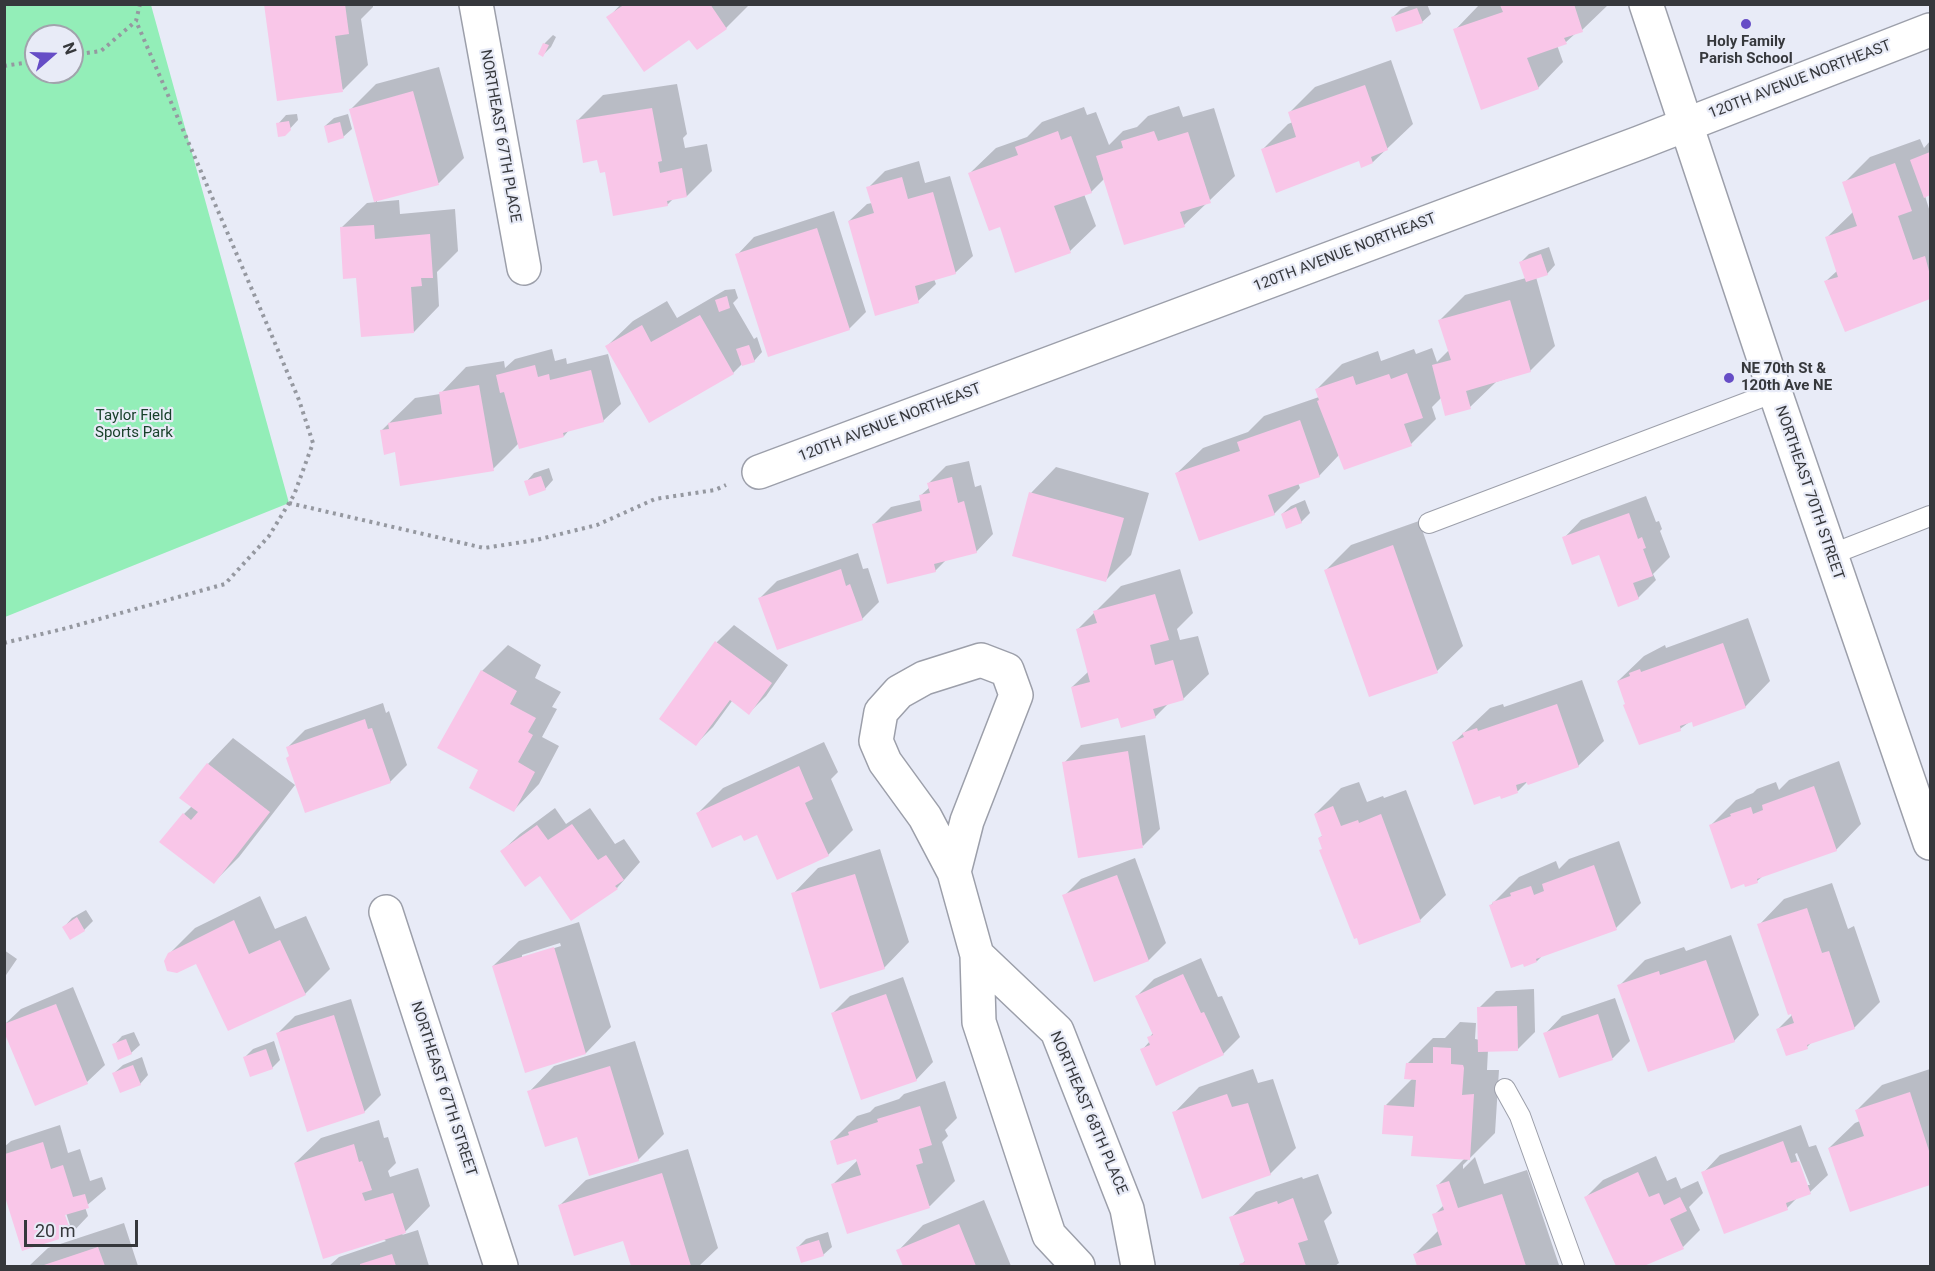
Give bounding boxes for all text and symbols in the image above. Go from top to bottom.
marker: Holy Family Parish School [1739,17,1753,31]
north arrow [24,24,84,84]
place label: Holy Family Parish School [1699,33,1793,68]
street label: 120TH AVENUE NORTHEAST [1706,37,1894,123]
text: N [59,40,80,57]
street label: NORTHEAST 67TH PLACE [476,48,524,224]
street label: 120TH AVENUE NORTHEAST [1251,210,1439,296]
place label: NE 70th St & 120th Ave NE [1741,360,1832,395]
marker: NE 70th St & 120th Ave NE [1722,371,1736,385]
street label: 120TH AVENUE NORTHEAST [796,380,984,466]
street label: NORTHEAST 70TH STREET [1771,404,1847,582]
park label: Taylor Field Sports Park [95,407,173,442]
street label: NORTHEAST 67TH STREET [406,999,480,1179]
street label: NORTHEAST 68TH PLACE [1046,1029,1130,1197]
scale bar [27,1208,141,1246]
text: 20 m [35,1220,75,1241]

